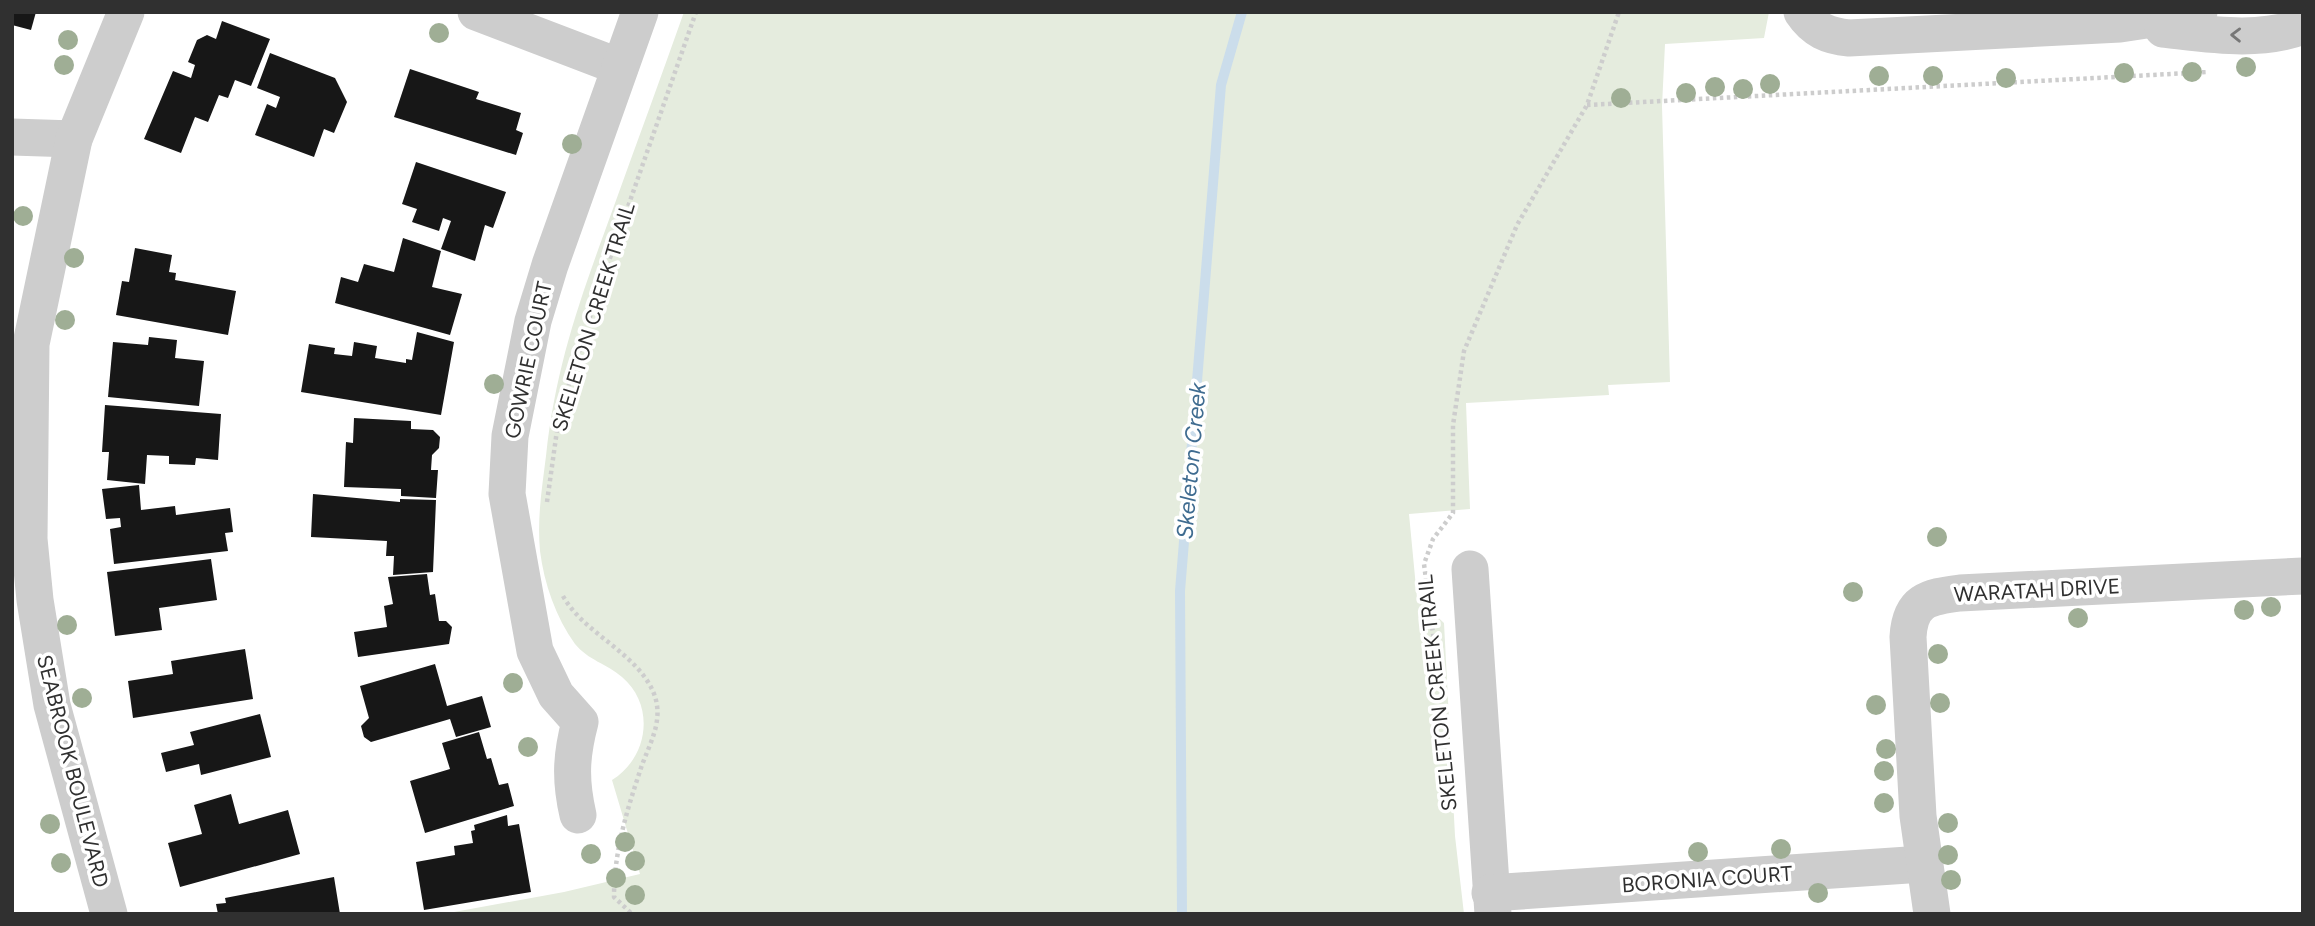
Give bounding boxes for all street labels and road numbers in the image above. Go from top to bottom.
street label: SKELETON CREEK TRAIL [546,200,640,434]
street label: GOWRIE COURT [499,279,557,441]
street label: SKELETON CREEK TRAIL [1412,573,1462,812]
street label: WARATAH DRIVE [1953,573,2121,607]
street label: SEABROOK BOULEVARD [32,652,114,890]
street label: BORONIA COURT [1621,861,1794,897]

